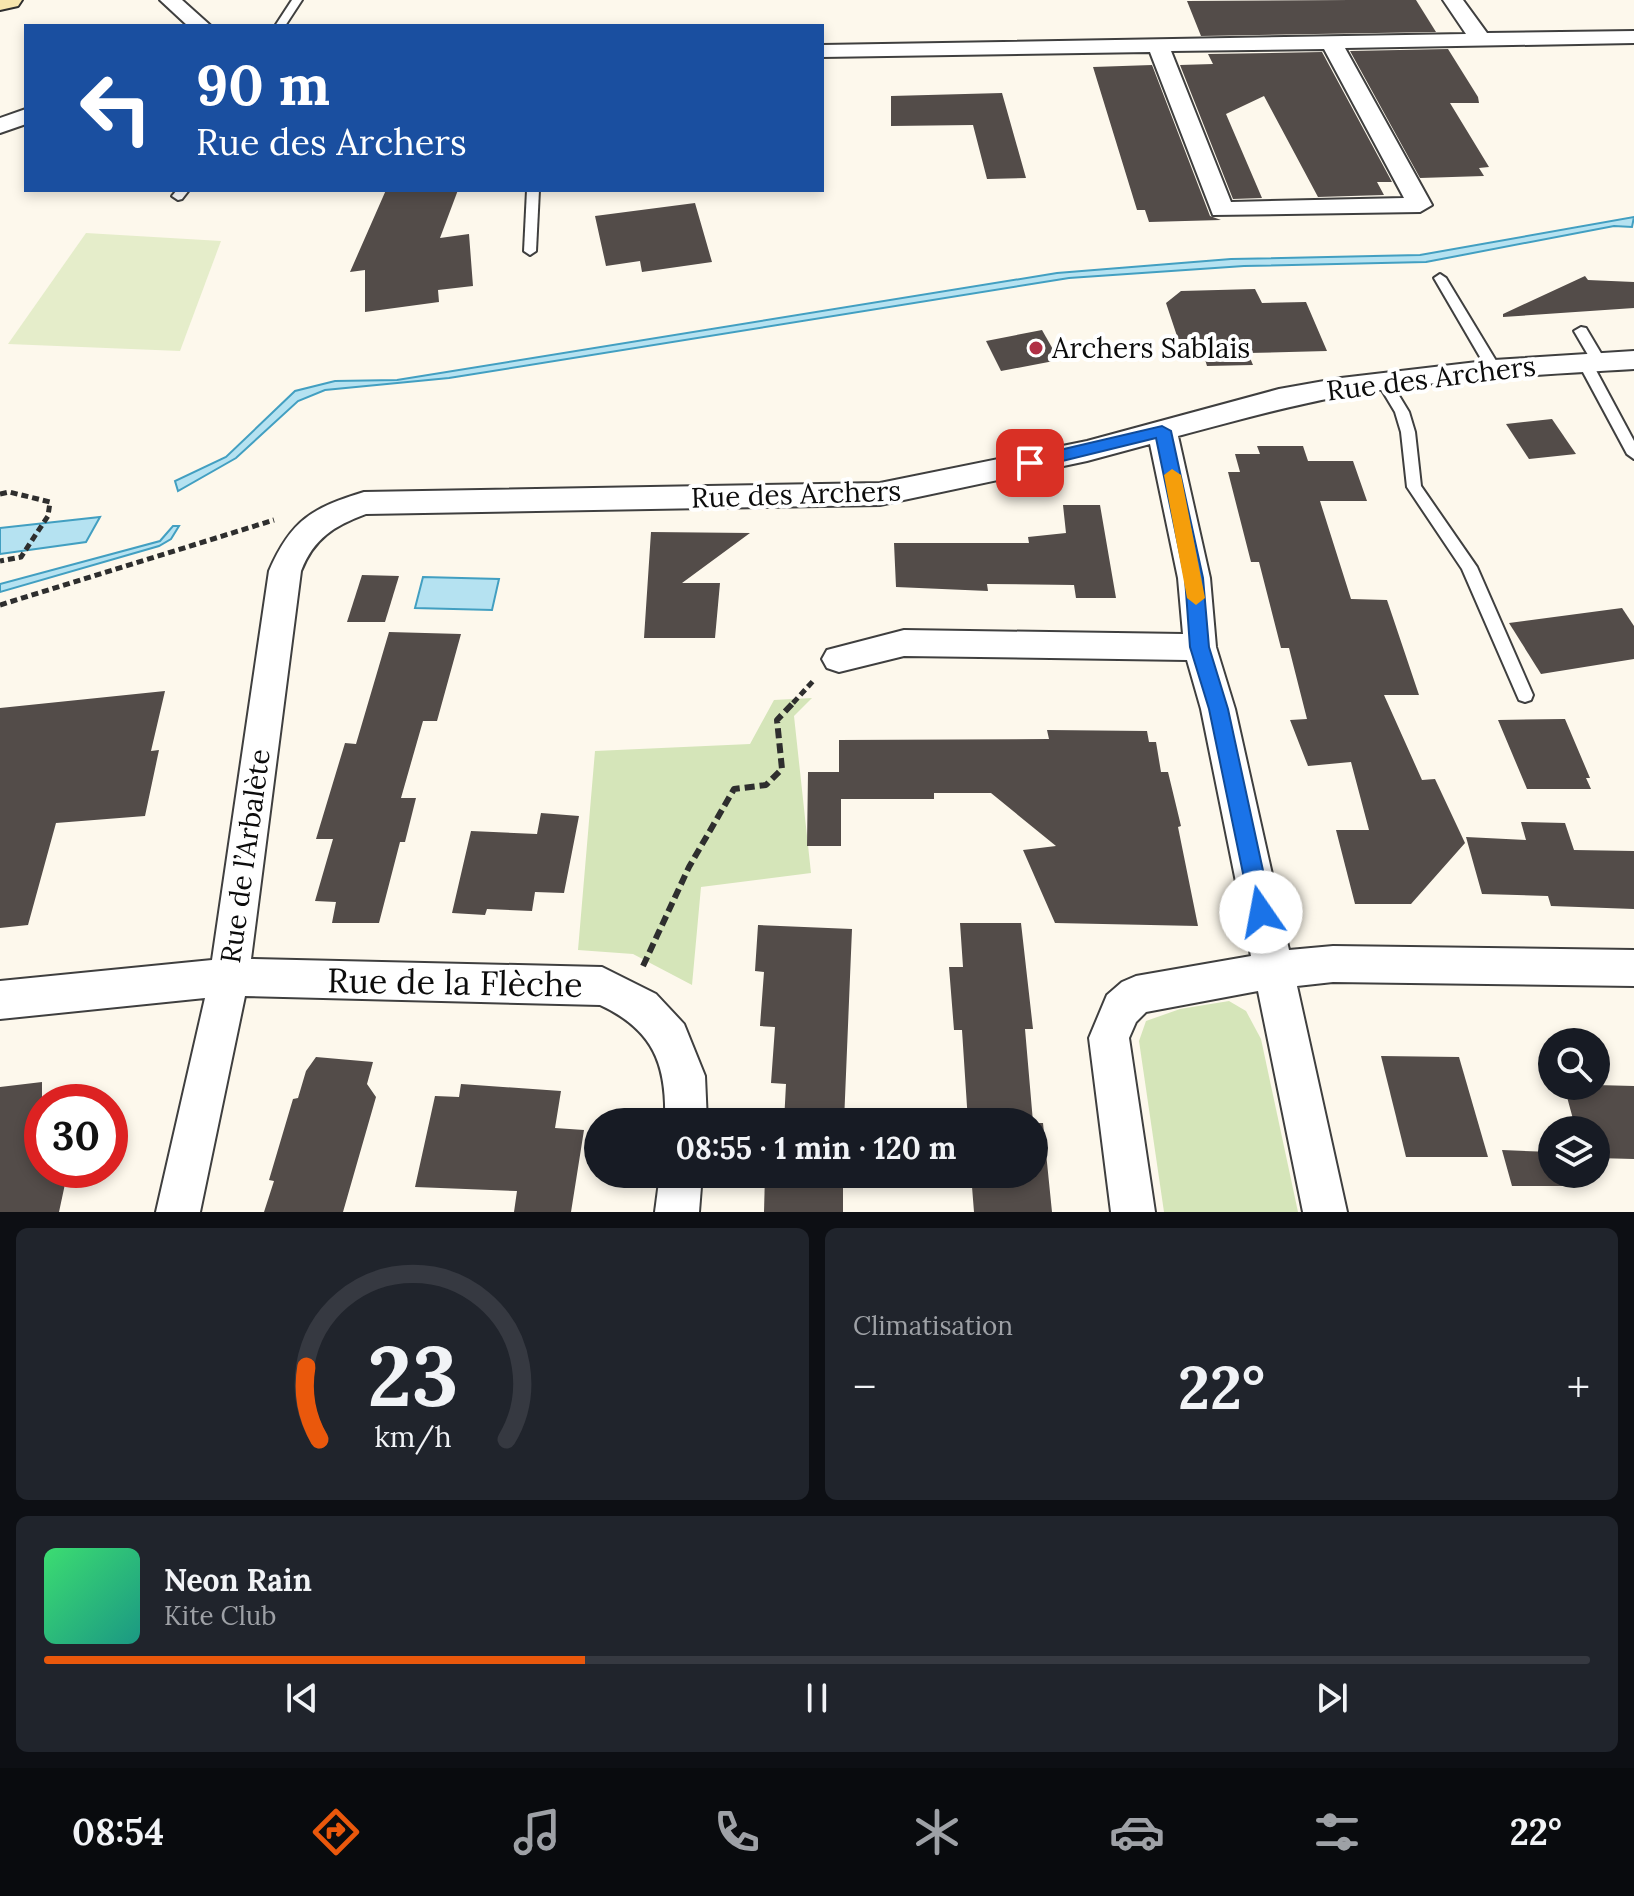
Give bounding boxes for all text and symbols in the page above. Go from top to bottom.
text: 90 m [196,49,330,120]
icon: left [64,56,168,160]
text: Rue des Archers [196,119,467,165]
place label: Archers Sablais [1051,330,1250,366]
marker: Archers Sablais [1027,339,1045,357]
street label: Rue des Archers [1324,347,1538,409]
pin [996,429,1064,497]
icon: arrive [1008,441,1052,485]
street label: Rue des Archers [690,472,902,516]
street label: Rue de l’Arbalète [212,747,278,965]
position arrow [1219,870,1303,954]
street label: Rue de la Flèche [327,958,583,1006]
map controls [1538,1028,1610,1188]
button: search [1538,1028,1610,1100]
speed limit sign: 30 [24,1084,128,1188]
button: layers [1538,1116,1610,1188]
text: 08:55 · 1 min · 120 m [676,1129,956,1167]
text: Climatisation [853,1309,1013,1342]
text: 23 [367,1322,458,1429]
text: 22° [1178,1349,1265,1425]
text: − [853,1359,876,1415]
text: + [1567,1359,1590,1415]
text: km/h [374,1418,451,1455]
text: Neon Rain [164,1561,312,1599]
text: Kite Club [164,1599,276,1632]
icon: previous [280,1676,324,1720]
icon: pause [795,1676,839,1720]
icon: next [1310,1676,1354,1720]
icon: directions [308,1804,364,1860]
icon: music [509,1804,565,1860]
icon: phone [709,1804,765,1860]
icon: climate [909,1804,965,1860]
icon: car [1109,1804,1165,1860]
icon: filters [1309,1804,1365,1860]
text: 08:54 [72,1809,164,1855]
text: 22° [1510,1809,1562,1855]

